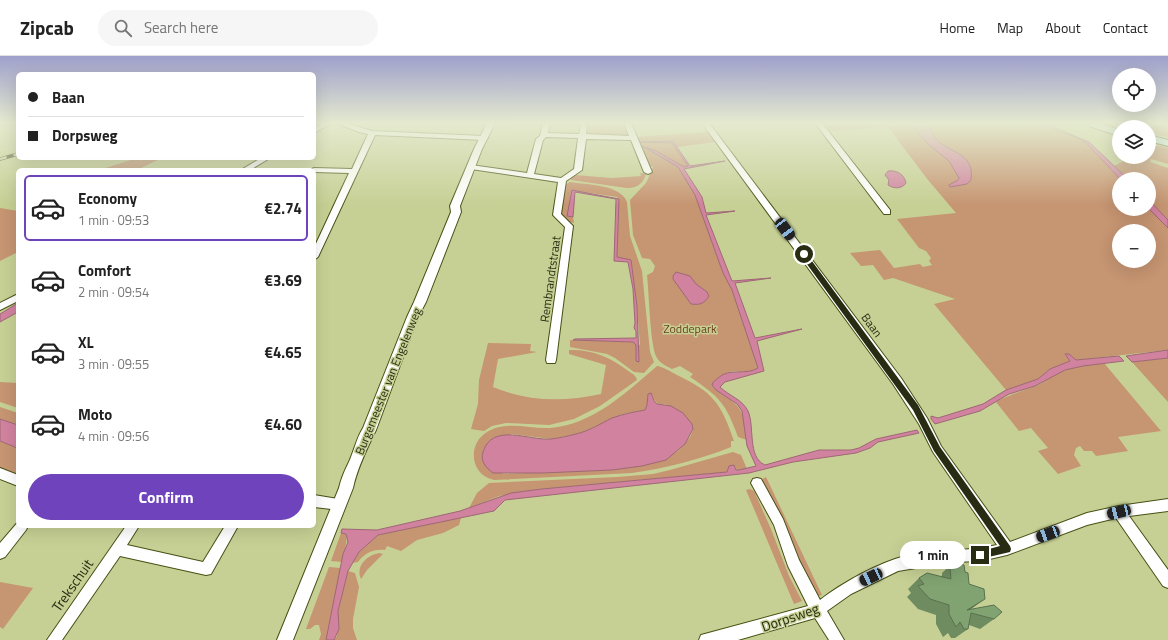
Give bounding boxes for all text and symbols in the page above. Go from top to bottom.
search box [98,10,378,46]
text: Zipcab [20,13,74,42]
text: Search here [144,16,218,39]
icon: search [112,17,134,39]
text: Home [940,17,975,38]
text: Map [997,17,1023,38]
text: About [1045,17,1081,38]
text: Contact [1103,17,1148,38]
map controls [1112,68,1156,268]
button: locate [1112,68,1156,112]
text: Baan [52,86,85,109]
button: layers [1112,120,1156,164]
text: Dorpsweg [52,124,118,147]
button: + [1112,172,1156,216]
text: Economy [78,187,137,210]
icon: car [30,190,66,226]
text: €2.74 [265,197,302,220]
text: 1 min · 09:53 [78,210,149,230]
car [773,216,797,242]
button: − [1112,224,1156,268]
street label: Rembrandtstraat [535,234,566,323]
route start [795,245,813,263]
text: Comfort [78,259,131,282]
icon: car [30,262,66,298]
text: €3.69 [265,269,302,292]
text: 2 min · 09:54 [78,282,149,302]
street label: Burgemeester van Engelenweg [350,304,426,458]
street label: Baan [857,309,887,341]
park label: Zoddepark [663,319,717,338]
text: XL [78,331,94,354]
icon: car [30,334,66,370]
text: €4.65 [265,341,302,364]
text: 3 min · 09:55 [78,354,149,374]
text: Moto [78,403,112,426]
icon: car [30,406,66,442]
text: €4.60 [265,413,302,436]
text: 4 min · 09:56 [78,426,149,446]
button: Confirm [28,474,304,520]
car [1106,503,1132,521]
car [1035,524,1061,544]
callout: 1 min [900,541,966,569]
text: 1 min [917,545,949,565]
route end [971,546,989,564]
street label: Trekschuit [46,554,98,616]
car [858,566,884,588]
street label: Dorpsweg [758,597,822,637]

